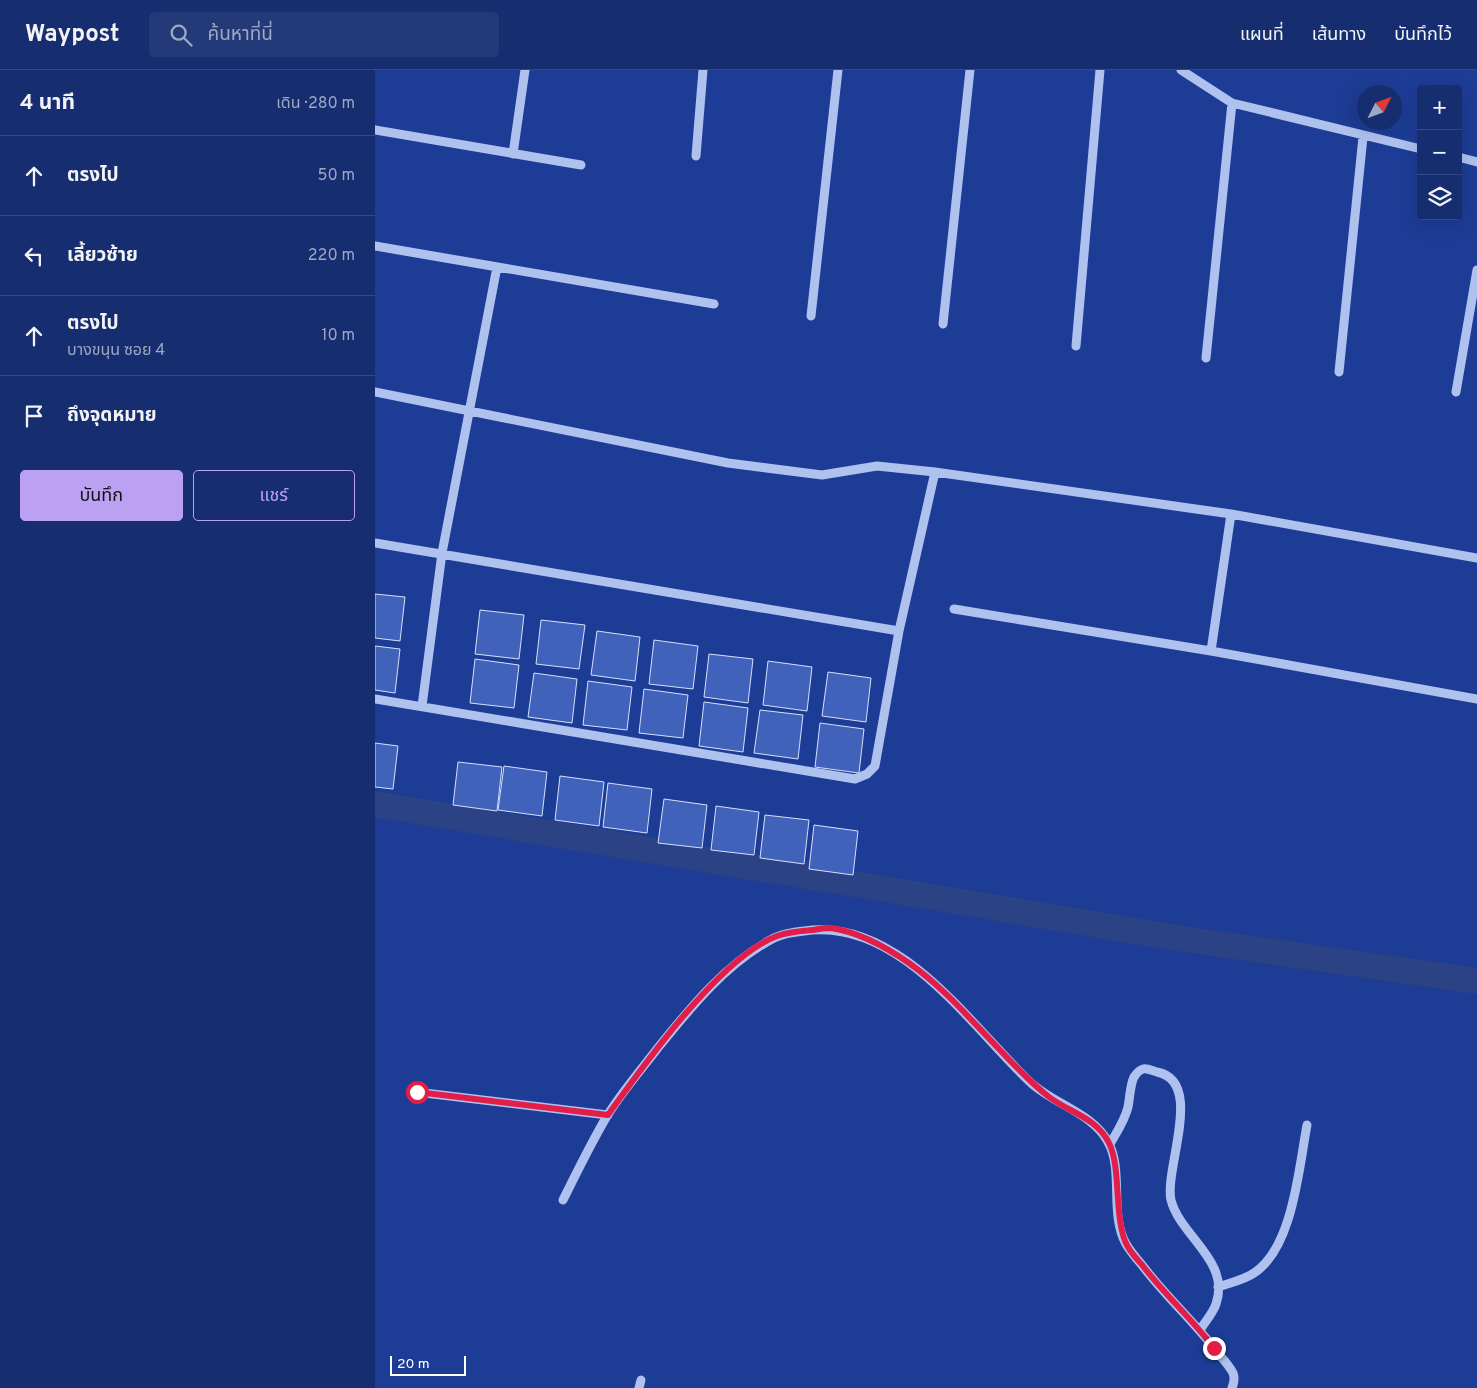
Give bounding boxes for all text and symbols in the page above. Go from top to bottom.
search box [149,12,499,57]
text: Waypost [25,20,119,50]
icon: search [167,21,195,49]
text: ค้นหาที่นี่ [207,23,273,47]
text: แผนที่ [1240,24,1284,47]
text: เส้นทาง [1312,24,1366,47]
text: บันทึกไว้ [1394,24,1452,47]
north arrow [1357,85,1402,130]
map controls [1417,85,1462,220]
button: + [1417,85,1462,130]
text: 4 นาที [20,90,75,117]
text: เดิน · 280 m [276,94,355,114]
button: − [1417,130,1462,175]
icon: ahead [20,162,48,190]
text: ตรงไป [67,164,119,188]
text: 50 m [318,166,355,186]
button: layers [1417,175,1462,220]
icon: left [20,242,48,270]
text: เลี้ยวซ้าย [67,244,138,268]
text: 220 m [308,246,355,266]
text: ตรงไป [67,312,119,336]
icon: ahead [20,322,48,350]
text: 10 m [321,326,355,346]
text: บางขนุน ซอย 4 [67,341,165,361]
icon: arrive [20,402,48,430]
text: ถึงจุดหมาย [67,404,157,428]
button: บันทึก [20,470,183,521]
button: แชร์ [193,470,355,521]
route start [406,1081,429,1104]
route end [1203,1337,1226,1360]
scale bar [390,1353,466,1376]
text: 20 m [397,1356,430,1373]

